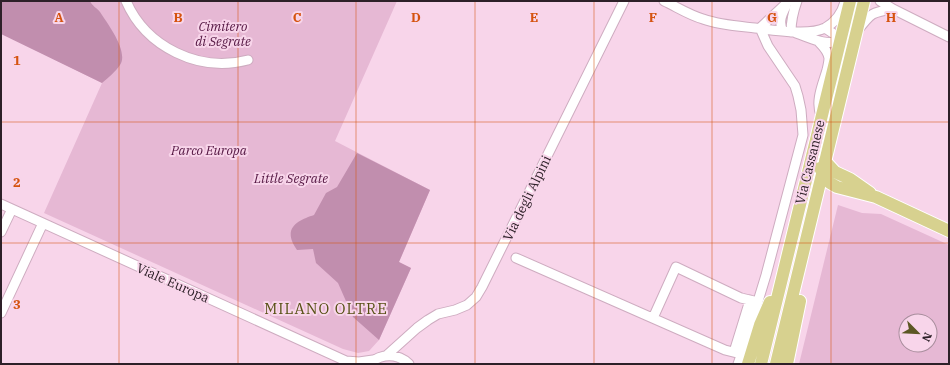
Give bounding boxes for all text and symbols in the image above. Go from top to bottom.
text: A [54,9,64,26]
text: B [173,9,183,26]
text: C [293,9,302,26]
text: D [411,9,421,26]
text: E [530,9,538,26]
text: F [649,9,657,26]
text: G [767,9,777,26]
text: H [886,9,897,26]
park label: Cimitero di Segrate [195,18,251,50]
text: 1 [13,52,21,69]
street label: Via Cassanese [791,118,829,206]
park label: Parco Europa [170,142,247,159]
street label: Via degli Alpini [499,153,555,243]
park label: Little Segrate [253,170,328,187]
text: 2 [13,174,21,191]
street label: Viale Europa [134,259,212,307]
text: 3 [13,296,21,313]
district label: MILANO OLTRE [264,299,388,318]
north arrow [898,313,938,353]
text: N [919,330,935,344]

